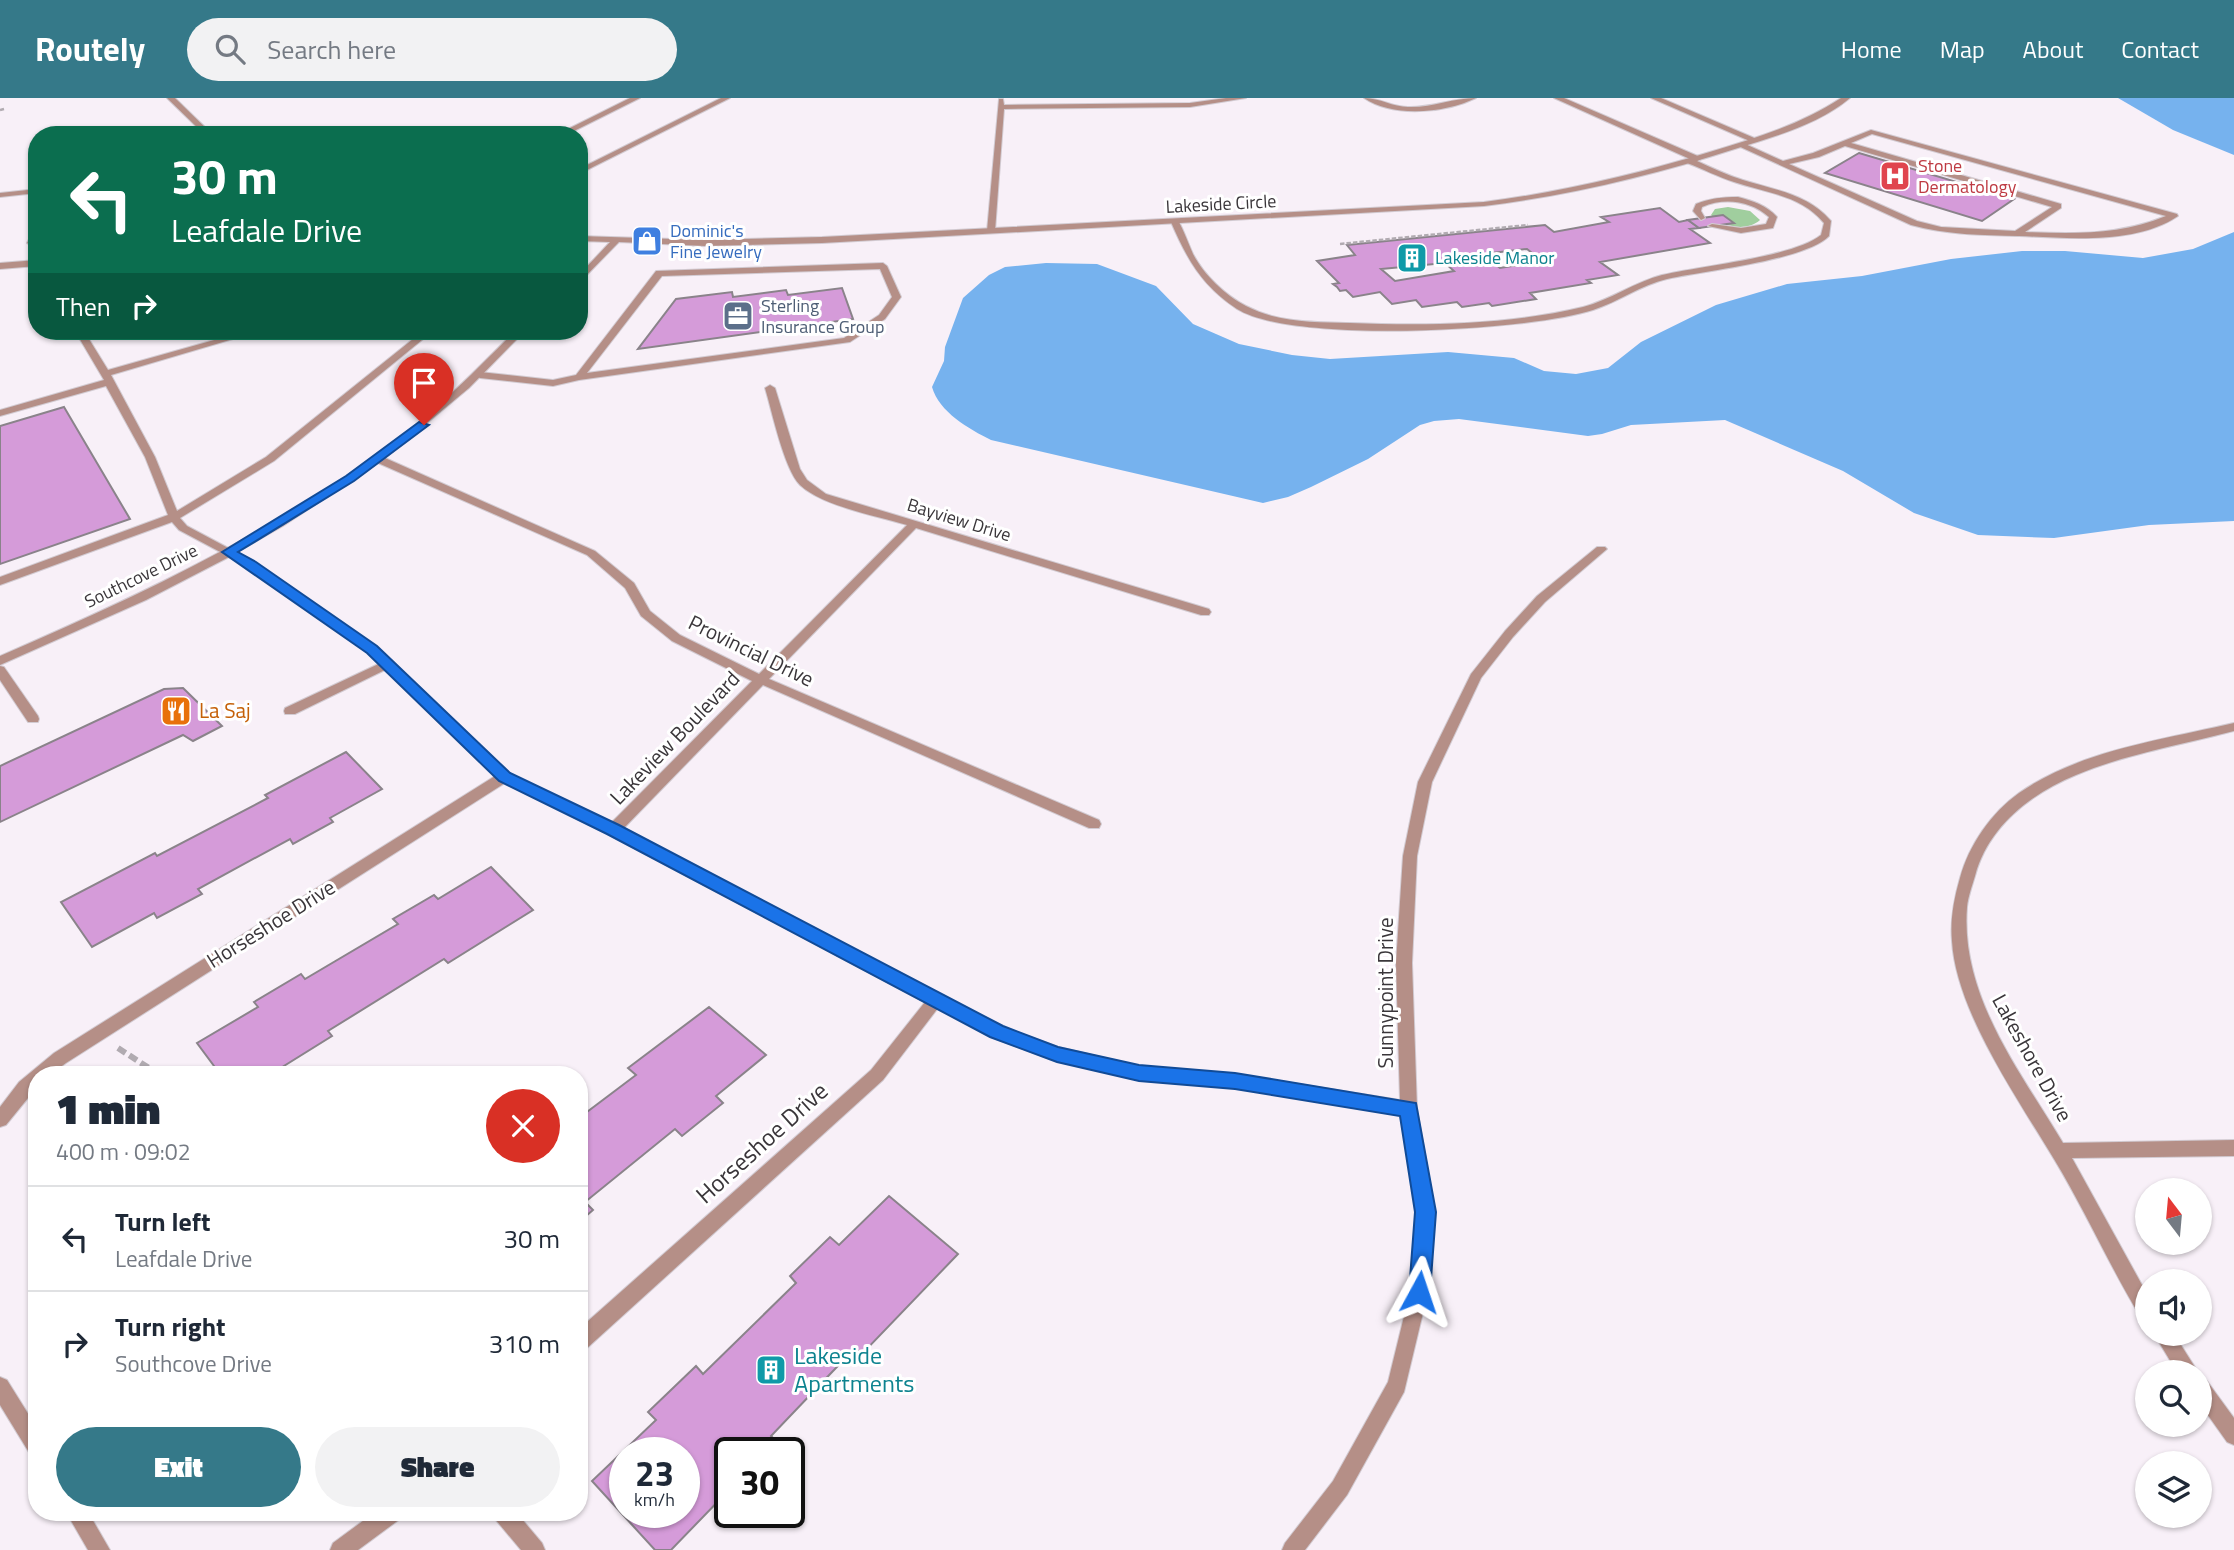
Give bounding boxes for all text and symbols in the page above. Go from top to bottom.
search box [187,18,677,81]
text: Routely [35,24,145,74]
icon: search [211,30,249,68]
text: Search here [267,30,396,69]
text: Home [1841,31,1902,67]
text: Map [1940,31,1985,67]
text: About [2023,31,2083,67]
text: Contact [2121,31,2199,67]
text: 30 m [171,138,278,213]
place label: Stone Dermatology [1918,152,2017,200]
icon: left [56,154,147,245]
hospital icon: Stone Dermatology [1878,159,1912,193]
street label: Lakeside Circle [1165,187,1277,220]
text: Leafdale Drive [171,206,362,254]
place label: Dominic's Fine Jewelry [670,217,762,265]
shop icon: Dominic's Fine Jewelry [630,224,664,258]
building icon: Lakeside Manor [1395,241,1429,275]
place label: Lakeside Manor [1435,244,1555,271]
text: Then [56,287,111,326]
icon: right [125,287,163,325]
place label: Sterling Insurance Group [761,292,884,340]
office icon: Sterling Insurance Group [721,299,755,333]
pin [394,353,454,425]
icon: arrive [405,364,443,402]
street label: Bayview Drive [904,491,1014,548]
street label: Southcove Drive [80,537,202,615]
street label: Provincial Drive [683,606,820,694]
street label: Lakeview Boulevard [602,663,747,812]
restaurant icon: La Saj [159,694,193,728]
place label: La Saj [199,694,251,726]
street label: Horseshoe Drive [200,871,341,975]
street label: Sunnypoint Drive [1369,918,1401,1069]
street label: Lakeshore Drive [1985,988,2081,1127]
street label: Horseshoe Drive [687,1073,835,1211]
text: 1 min [56,1076,160,1140]
button: close [486,1089,560,1163]
text: 400 m · 09:02 [56,1134,191,1169]
north arrow [2135,1178,2212,1255]
map controls [2135,1178,2212,1528]
text: Turn left [115,1202,210,1241]
text: 30 m [503,1219,560,1258]
icon: left [56,1220,94,1258]
text: Leafdale Drive [115,1241,252,1276]
position arrow [1382,1255,1456,1329]
button: sound [2135,1269,2212,1346]
text: Turn right [115,1307,226,1346]
text: 310 m [489,1324,560,1363]
icon: right [56,1325,94,1363]
place label: Lakeside Apartments [794,1337,914,1401]
text: Southcove Drive [115,1346,272,1381]
building icon: Lakeside Apartments [754,1353,788,1387]
button: search [2135,1360,2212,1437]
button: Exit [56,1427,301,1507]
button: Share [315,1427,560,1507]
speed limit sign: 30 [714,1437,805,1528]
text: 23 [635,1446,674,1500]
button: layers [2135,1451,2212,1528]
text: km/h [634,1486,675,1513]

